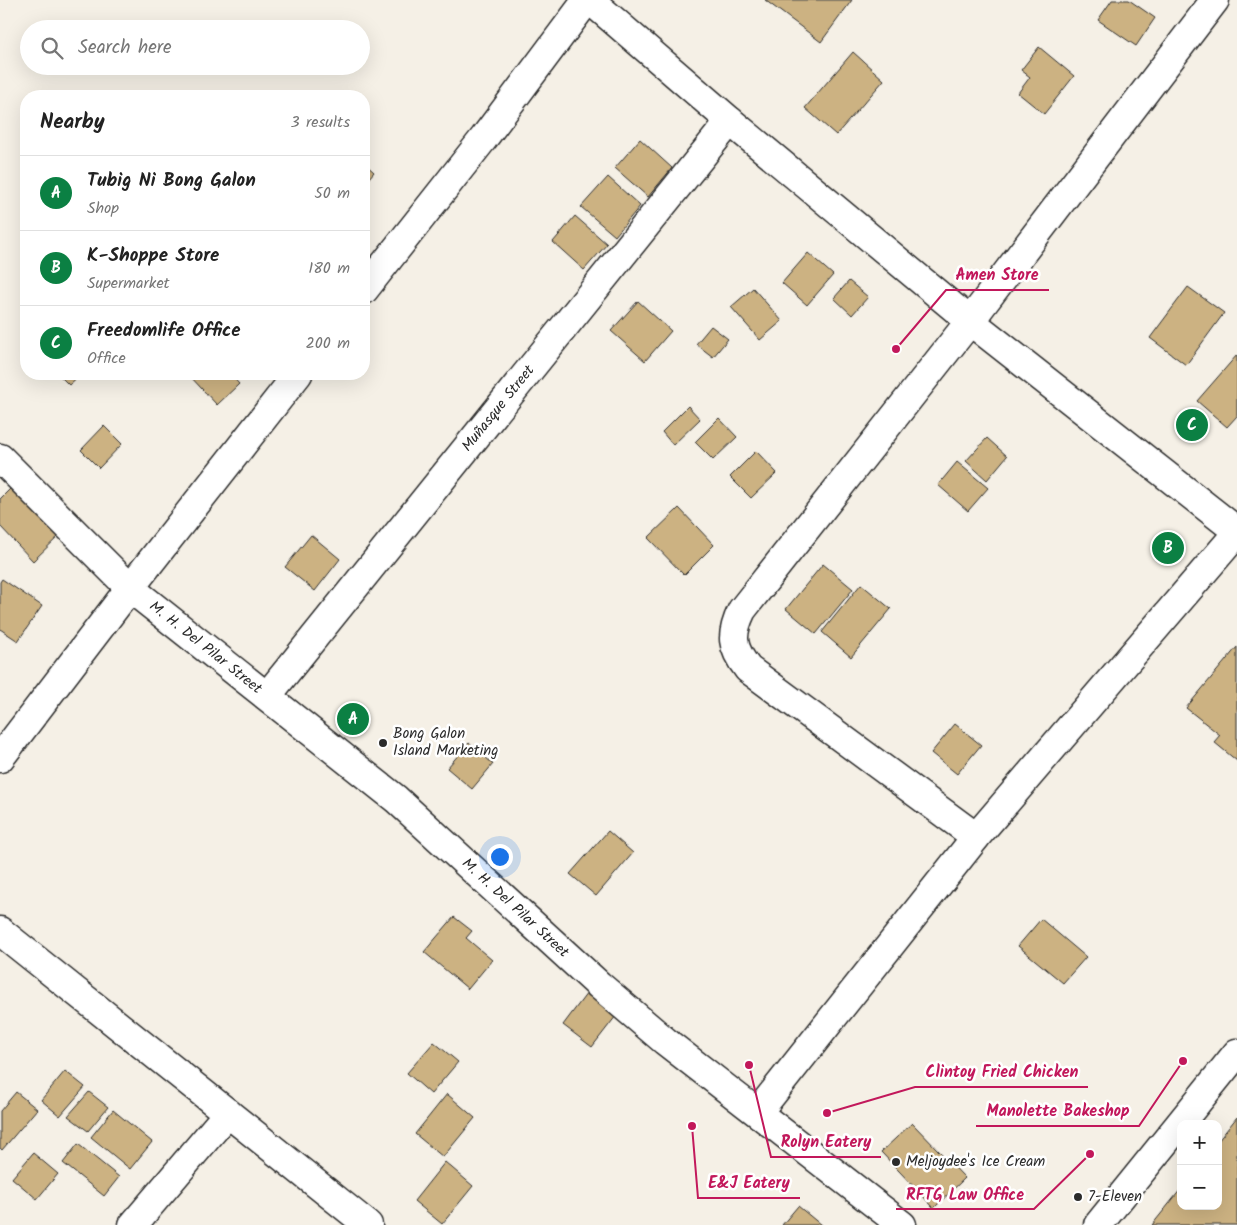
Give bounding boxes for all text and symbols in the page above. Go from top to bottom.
search box [20,20,370,75]
text: Search here [78,33,172,63]
icon: search [38,34,66,62]
text: Nearby [40,106,105,139]
text: 3 results [291,110,350,135]
text: Tubig Ni Bong Galon [87,166,256,196]
text: A [51,181,61,206]
text: 50 m [314,181,350,206]
text: Shop [87,196,119,221]
text: K-Shoppe Store [87,241,219,271]
text: B [51,256,61,281]
text: 180 m [308,256,350,281]
callout: Amen Store [946,259,1049,290]
text: Amen Store [956,263,1039,288]
text: Supermarket [87,271,170,296]
text: Freedomlife Office [87,316,240,346]
text: C [51,331,61,356]
text: 200 m [306,331,350,356]
text: Office [87,346,126,371]
street label: Muñasque Street [456,360,541,457]
pin: C [1176,406,1208,444]
pin: B [1152,529,1184,567]
street label: M. H. Del Pilar Street [144,595,267,700]
pin: A [337,700,369,738]
place label: Bong Galon Island Marketing [393,722,498,763]
marker: Bong Galon Island Marketing [377,737,389,749]
your location [487,844,513,870]
street label: M. H. Del Pilar Street [456,852,575,964]
callout: Clintoy Fried Chicken [915,1056,1088,1087]
text: Clintoy Fried Chicken [926,1060,1079,1085]
callout: Manolette Bakeshop [976,1095,1139,1126]
text: Manolette Bakeshop [986,1099,1130,1124]
map controls [1177,1120,1222,1210]
button: + [1177,1120,1222,1165]
callout: Rolyn Eatery [771,1126,881,1157]
text: Rolyn Eatery [781,1130,872,1155]
place label: Meljoydee's Ice Cream [906,1150,1045,1174]
marker: Meljoydee's Ice Cream [890,1156,902,1168]
button: − [1177,1165,1222,1210]
callout: E&J Eatery [698,1167,800,1198]
text: E&J Eatery [708,1171,790,1196]
callout: RFTG Law Office [896,1178,1034,1209]
text: RFTG Law Office [906,1183,1024,1208]
place label: 7-Eleven [1088,1185,1142,1209]
marker: 7-Eleven [1072,1191,1084,1203]

